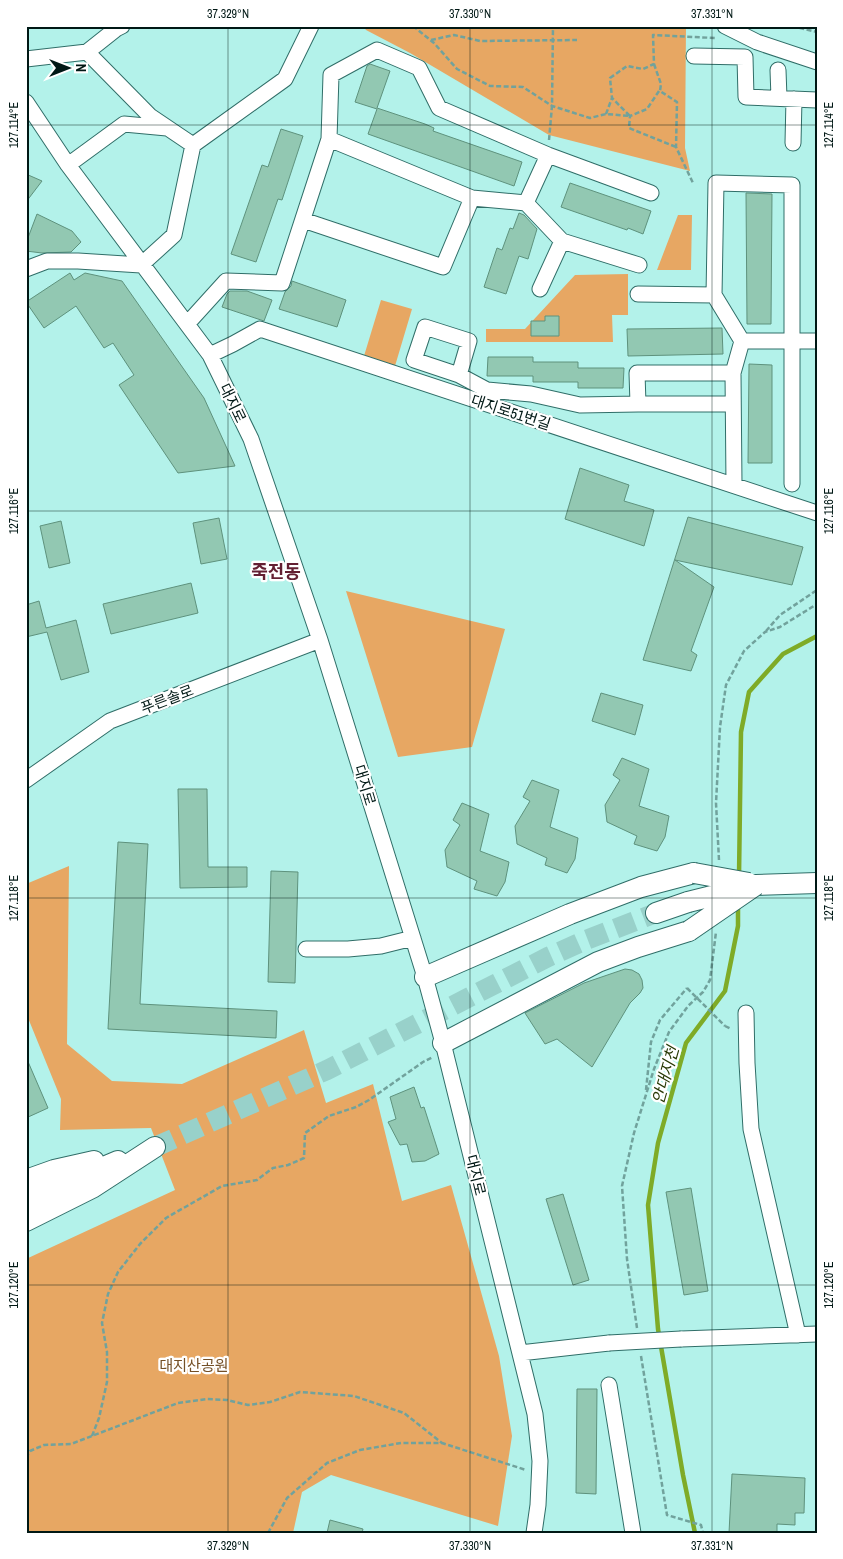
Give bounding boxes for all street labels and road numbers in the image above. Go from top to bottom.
street label: 대지로 [214,380,252,426]
street label: 대지로51번길 [468,389,554,435]
street label: 푸른솔로 [137,679,197,719]
street label: 대지로 [349,762,381,808]
street label: 대지로 [461,1152,491,1198]

